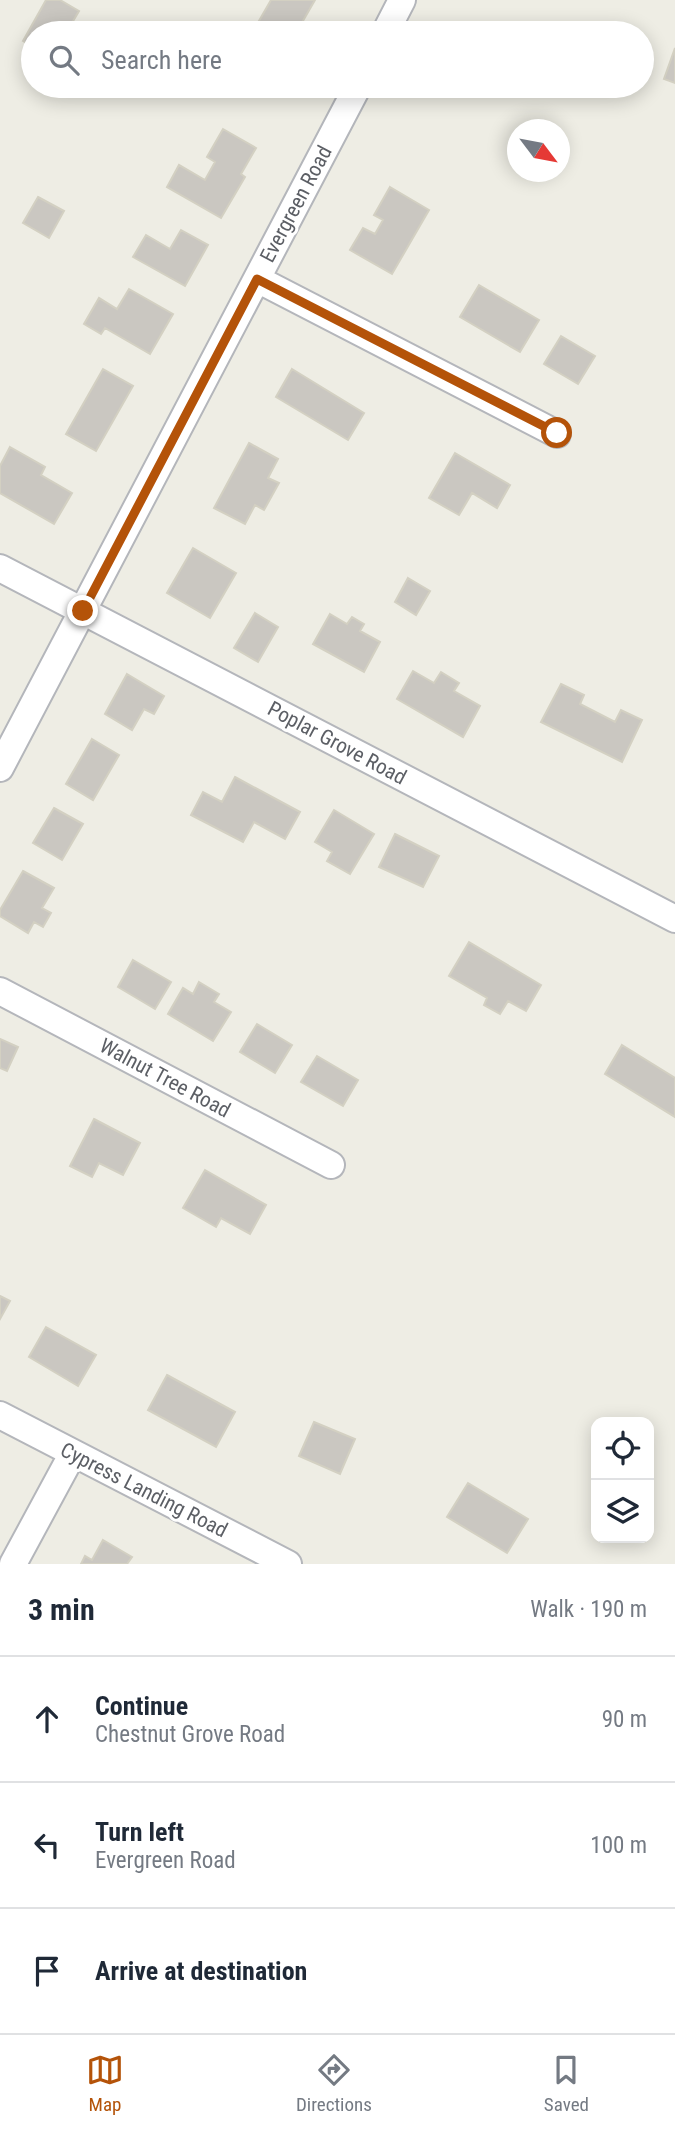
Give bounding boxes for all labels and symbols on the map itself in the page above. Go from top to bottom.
north arrow [507,119,570,182]
street label: Evergreen Road [255,142,337,266]
route start [541,417,572,448]
route end [67,595,98,626]
street label: Poplar Grove Road [264,696,410,790]
street label: Walnut Tree Road [96,1033,234,1123]
street label: Cypress Landing Road [57,1438,231,1542]

